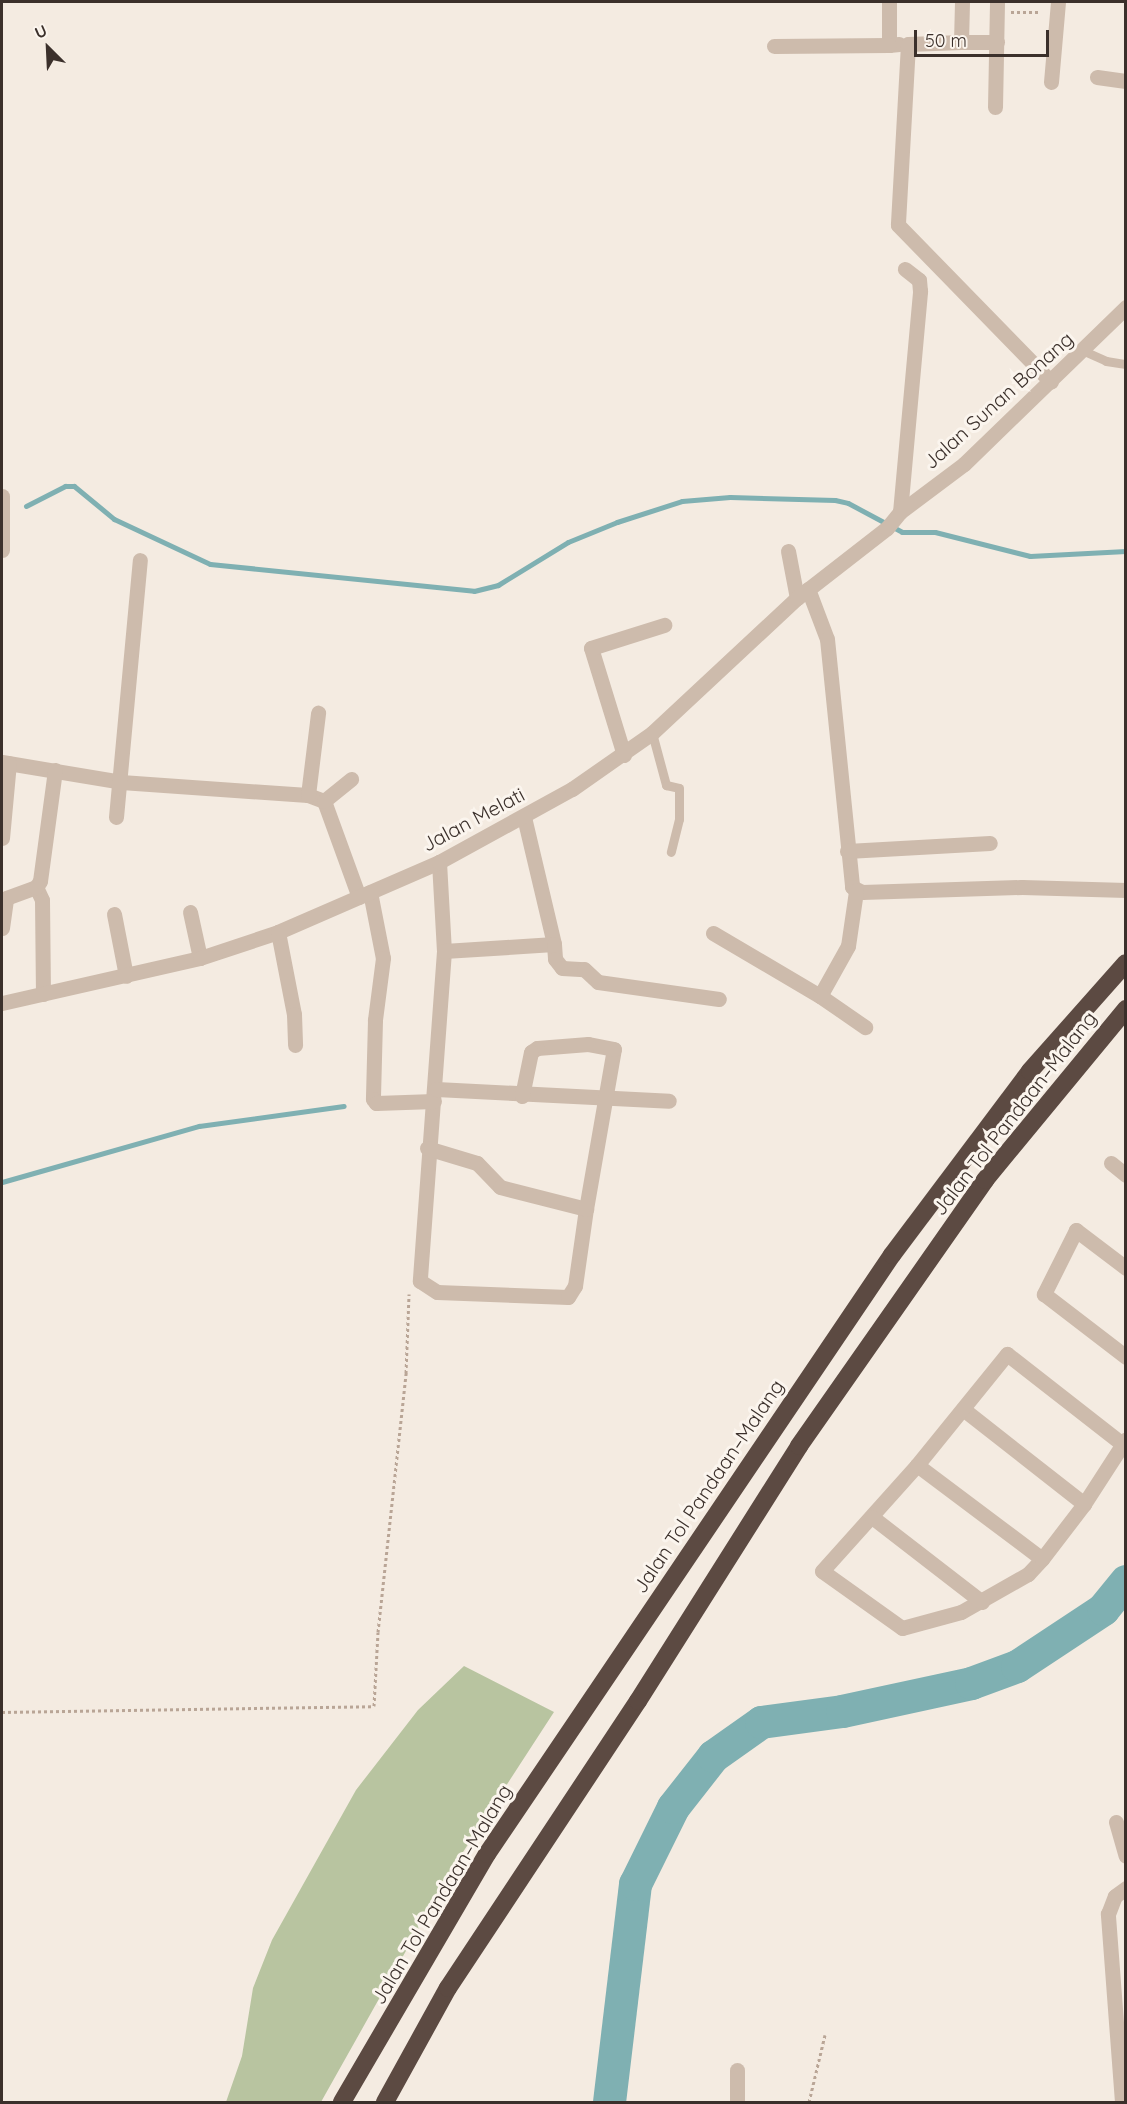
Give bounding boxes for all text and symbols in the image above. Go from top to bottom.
north arrow [18,18,78,78]
scale bar [917,18,1052,56]
text: U [31,20,50,43]
text: 50 m [925,29,967,52]
street label: Jalan Sunan Bonang [918,326,1078,474]
street label: Jalan Melati [418,782,528,856]
street label: Jalan Tol Pandaan–Malang [927,1006,1101,1220]
street label: Jalan Tol Pandaan–Malang [627,1375,789,1597]
street label: Jalan Tol Pandaan–Malang [366,1780,516,2008]

